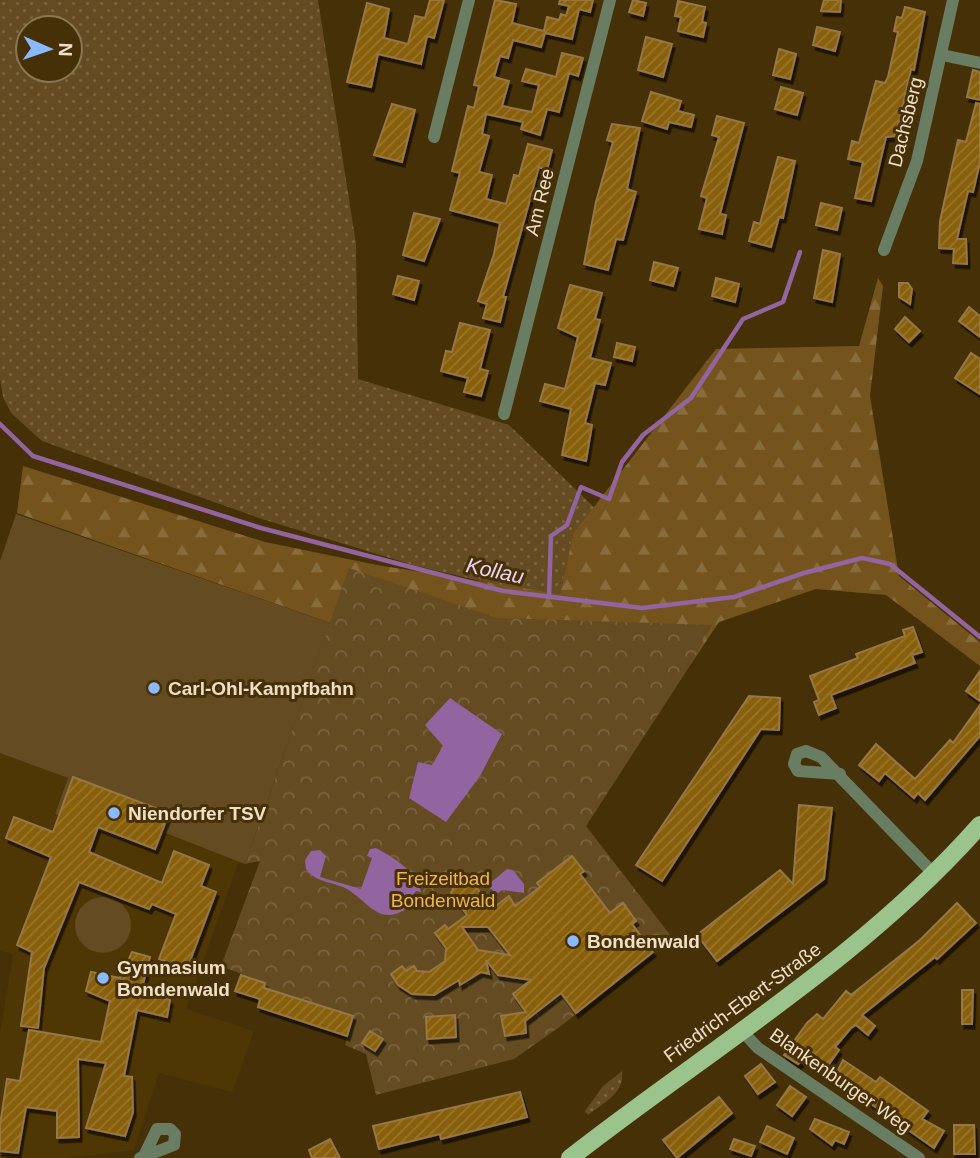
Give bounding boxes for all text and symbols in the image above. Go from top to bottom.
north arrow [14,14,84,84]
text: N [55,42,76,57]
street label: Dachsberg [884,75,927,169]
street label: Am Ree [521,166,558,238]
water label: Kollau [464,553,526,588]
place label: Carl-Ohl-Kampfbahn [168,678,354,699]
marker: Carl-Ohl-Kampfbahn [146,680,162,696]
place label: Niendorfer TSV [128,803,267,824]
marker: Niendorfer TSV [106,805,122,821]
park label: Freizeitbad Bondenwald [391,868,495,911]
place label: Bondenwald [587,931,700,952]
marker: Bondenwald [565,933,581,949]
street label: Friedrich-Ebert-Straße [660,938,825,1066]
place label: Gymnasium Bondenwald [117,957,230,1000]
marker: Gymnasium Bondenwald [95,970,111,986]
street label: Blankenburger Weg [766,1024,915,1137]

